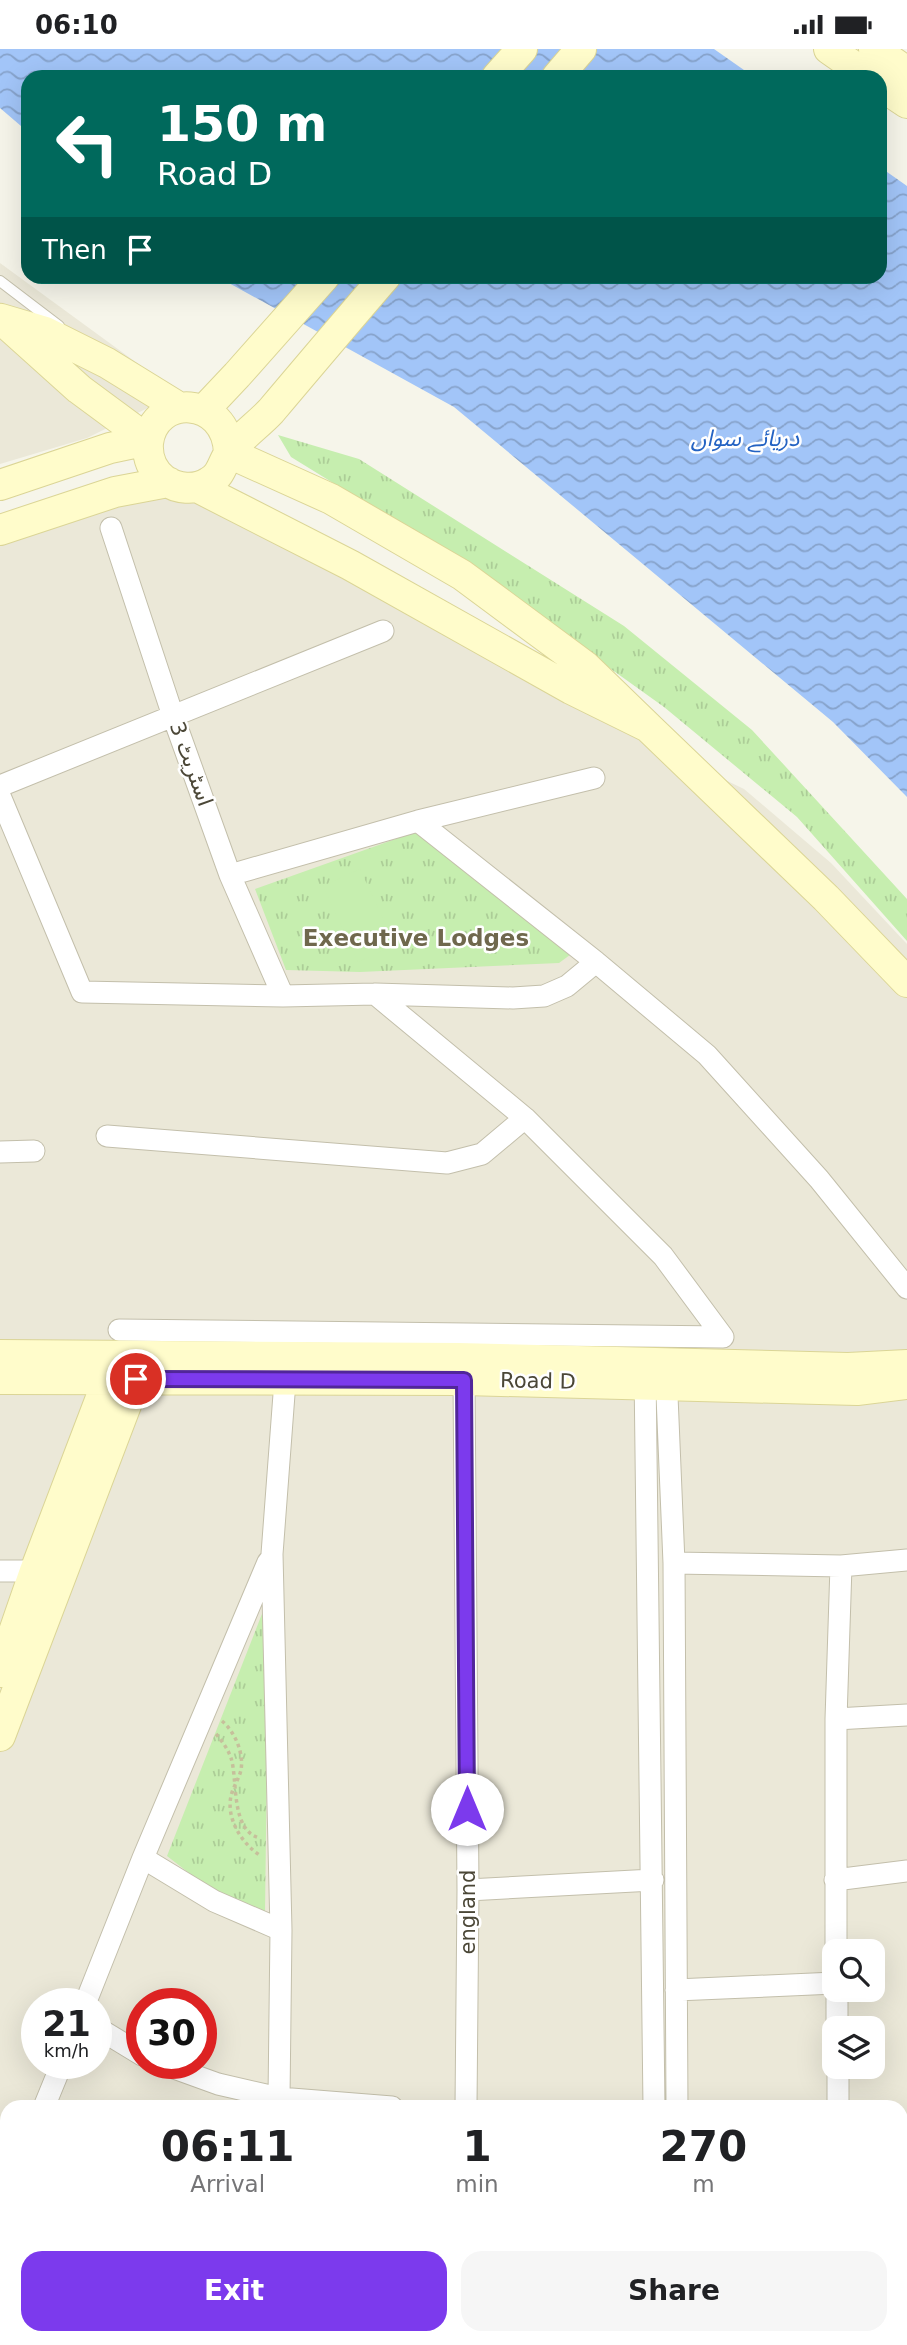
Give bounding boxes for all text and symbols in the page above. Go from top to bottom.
text: 06:10 [35,10,118,40]
text: 150 m [157,96,327,153]
icon: left [42,98,133,189]
text: Road D [157,155,272,193]
icon: arrive [121,231,159,269]
text: Then [42,235,107,265]
water label: دریائے سواں [691,425,800,453]
street label: اسٹریٹ 3 [165,719,217,809]
district label: Executive Lodges [303,925,529,951]
pin [106,1349,166,1409]
icon: arrive [117,1360,155,1398]
street label: Road D [500,1368,576,1394]
position arrow [430,1772,504,1846]
street label: england [456,1870,480,1954]
map controls [822,1939,885,2079]
button: search [822,1939,885,2002]
speed limit sign: 30 [126,1988,217,2079]
text: 21 [42,2004,91,2044]
button: layers [822,2016,885,2079]
text: km/h [44,2040,89,2061]
text: 06:11 [161,2122,295,2171]
text: 1 [462,2122,492,2171]
text: 270 [660,2122,747,2171]
text: Arrival [190,2171,265,2197]
text: min [455,2171,499,2197]
text: m [692,2171,715,2197]
button: Exit [21,2251,447,2331]
button: Share [461,2251,887,2331]

